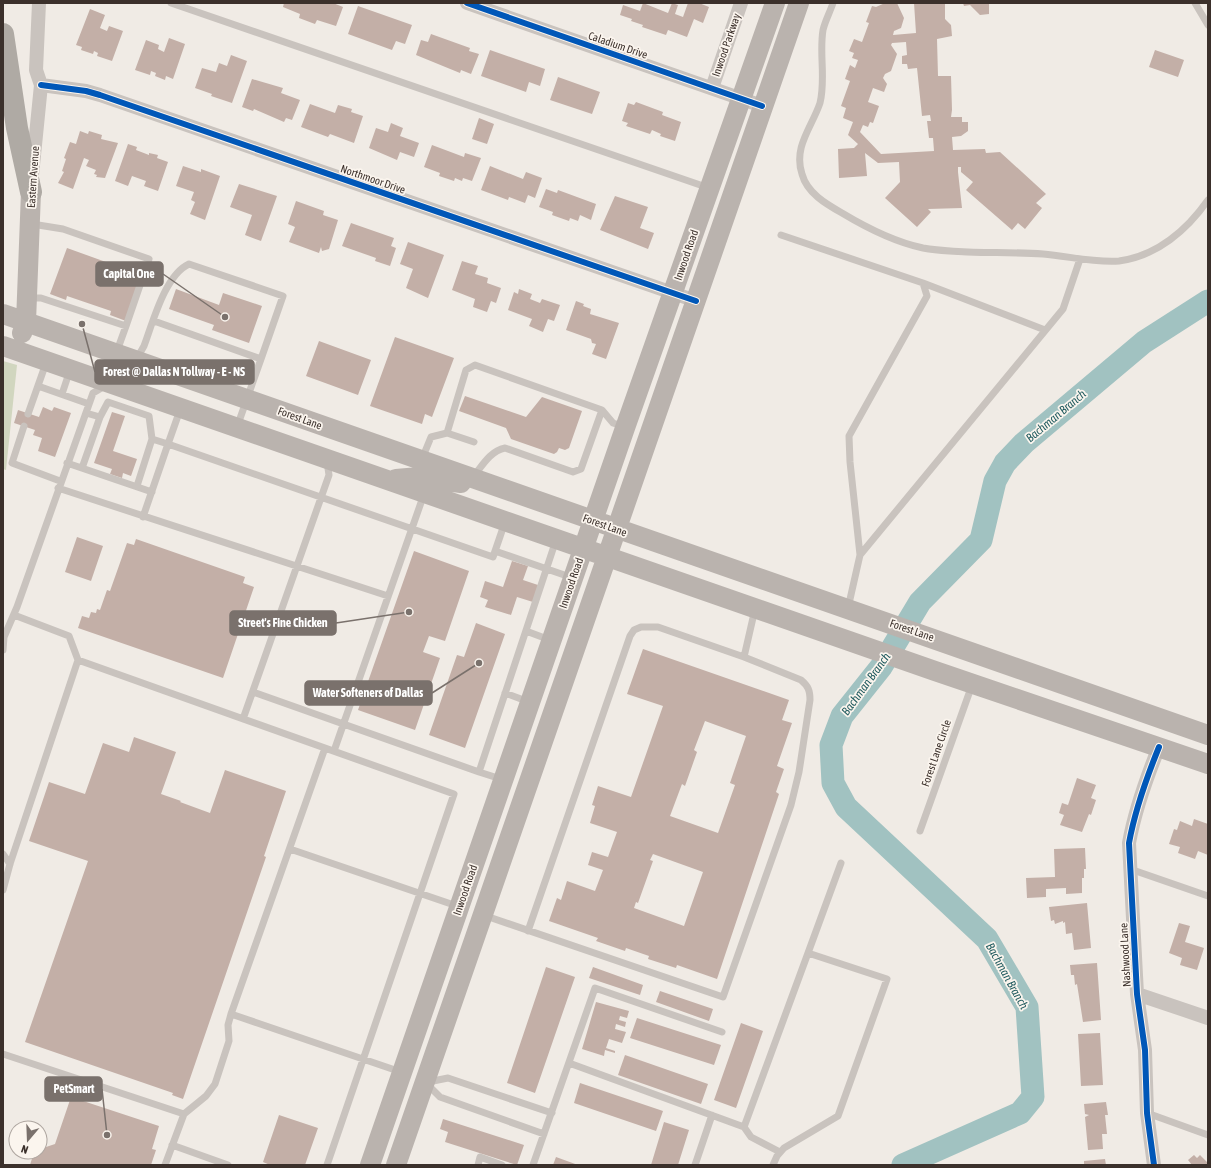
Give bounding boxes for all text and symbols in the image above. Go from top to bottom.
street label: Inwood Parkway [710,11,743,78]
street label: Caladium Drive [587,29,649,61]
street label: Eastern Avenue [25,146,41,208]
street label: Northmoor Drive [339,162,407,196]
street label: Inwood Road [672,228,700,282]
callout: Capital One [96,262,163,286]
text: Capital One [103,267,155,281]
callout: Forest @ Dallas N Tollway - E - NS [95,360,254,384]
text: Forest @ Dallas N Tollway - E - NS [103,365,245,379]
water label: Bachman Branch [1023,387,1089,445]
street label: Forest Lane [276,405,324,431]
street label: Forest Lane [581,512,629,538]
street label: Inwood Road [557,556,585,610]
callout: Street's Fine Chicken [230,611,336,635]
text: Street's Fine Chicken [238,616,328,630]
street label: Forest Lane [888,617,936,643]
water label: Bachman Branch [839,650,893,718]
callout: Water Softeners of Dallas [305,681,432,705]
text: Water Softeners of Dallas [312,686,424,700]
street label: Forest Lane Circle [919,718,953,788]
street label: Inwood Road [451,863,479,917]
street label: Nashwood Lane [1117,923,1133,987]
water label: Bachman Branch [983,940,1031,1012]
callout: PetSmart [45,1077,102,1101]
text: PetSmart [54,1082,95,1096]
north arrow [8,1120,48,1160]
text: N [20,1143,30,1156]

